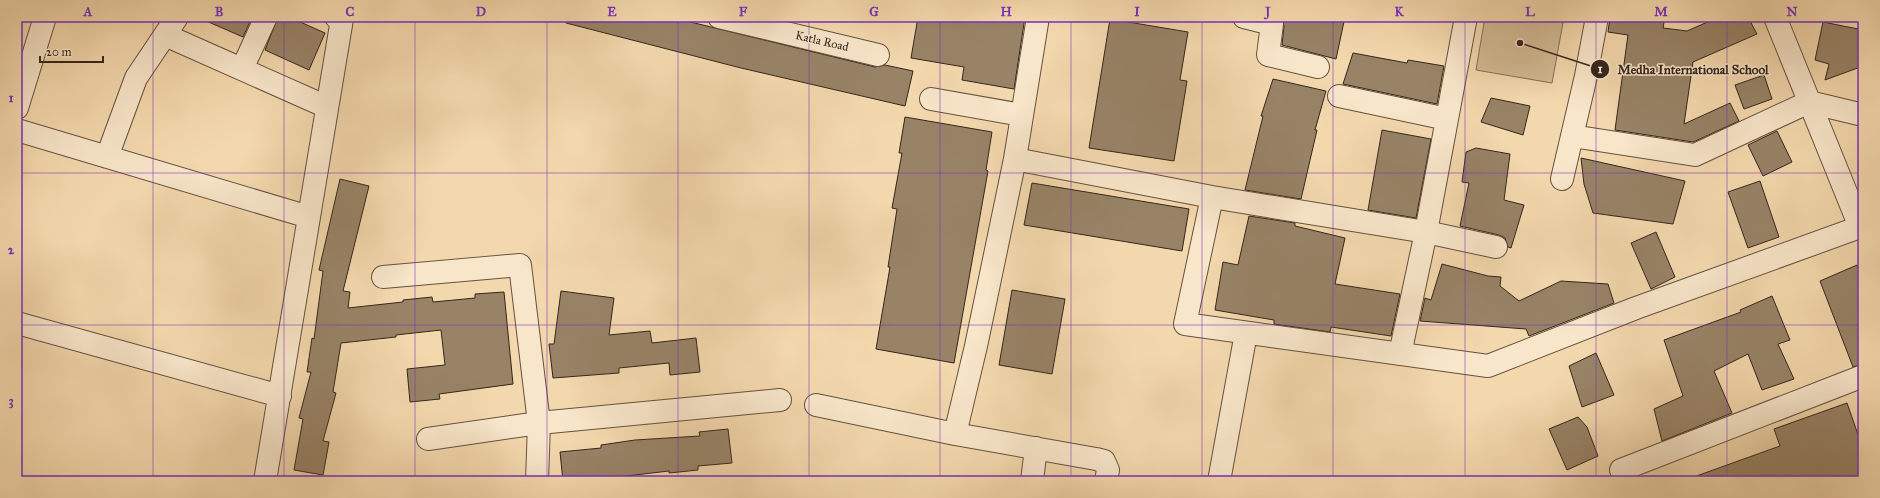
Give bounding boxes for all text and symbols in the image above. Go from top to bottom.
text: A [83,4,93,20]
text: B [215,4,224,20]
text: C [346,4,355,20]
text: D [476,4,486,20]
text: E [607,4,617,20]
text: F [739,4,748,20]
text: G [869,4,879,20]
text: H [1000,4,1012,20]
text: I [1134,4,1140,20]
text: J [1263,4,1271,20]
text: K [1394,4,1404,20]
text: L [1525,4,1535,20]
text: M [1654,4,1668,20]
text: N [1786,4,1798,20]
street label: Katla Road [794,28,850,54]
scale bar [40,38,103,64]
text: 20 m [46,45,72,59]
callout: Medha International School [1590,57,1777,82]
text: 1 [1598,62,1603,76]
text: Medha International School [1617,62,1769,78]
text: 1 [8,90,14,106]
text: 2 [8,242,15,258]
text: 3 [8,393,14,409]

